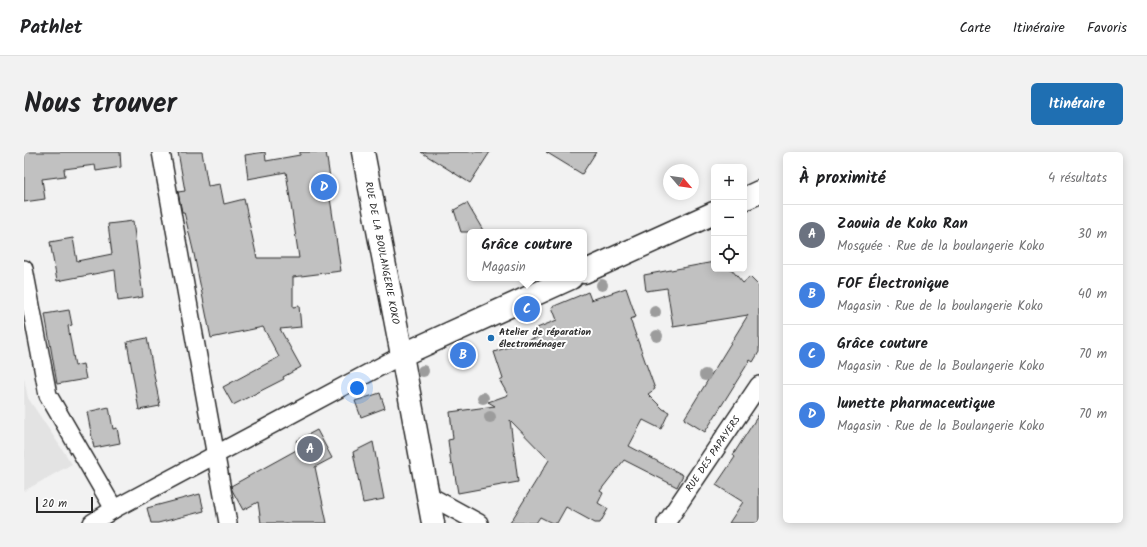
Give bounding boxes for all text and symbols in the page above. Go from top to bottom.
text: Pathlet [20,13,82,43]
text: Carte [959,17,991,39]
text: Itinéraire [1013,17,1065,39]
text: Favoris [1087,17,1127,39]
text: Nous trouver [24,82,177,127]
button: Itinéraire [1031,83,1123,125]
north arrow [663,164,699,200]
map controls [711,164,747,272]
button: + [711,164,747,200]
text: À proximité [799,165,886,192]
text: 4 résultats [1048,168,1107,189]
pin: D [311,172,337,202]
street label: RUE DE LA BOULANGERIE KOKO [360,180,404,326]
button: − [711,200,747,236]
text: Zaouia de Koko Ran [837,212,968,236]
text: A [808,224,816,245]
text: 30 m [1078,224,1107,245]
popup [467,229,587,281]
text: Grâce couture [482,233,572,257]
button: locate [711,236,747,272]
text: Mosquée · Rue de la boulangerie Koko [837,236,1044,257]
text: Magasin [482,257,526,278]
text: FOF Électronique [837,272,949,296]
text: B [808,284,816,305]
text: 40 m [1078,284,1107,305]
pin: C [514,294,540,324]
text: Magasin · Rue de la boulangerie Koko [837,296,1043,317]
place label: Atelier de réparation électroménager [499,324,591,352]
text: Grâce couture [837,332,928,356]
marker: Atelier de réparation électroménager [486,333,496,343]
pin: B [450,340,476,370]
text: C [808,344,816,365]
text: 70 m [1079,344,1107,365]
text: Magasin · Rue de la Boulangerie Koko [837,356,1044,377]
your location [347,378,367,398]
text: lunette pharmaceutique [837,392,995,416]
text: D [808,404,816,425]
text: 70 m [1079,404,1107,425]
street label: RUE DES PAPAYERS [681,412,745,495]
text: Magasin · Rue de la Boulangerie Koko [837,416,1044,437]
pin: A [297,434,323,464]
scale bar [36,495,93,514]
text: 20 m [42,495,67,513]

